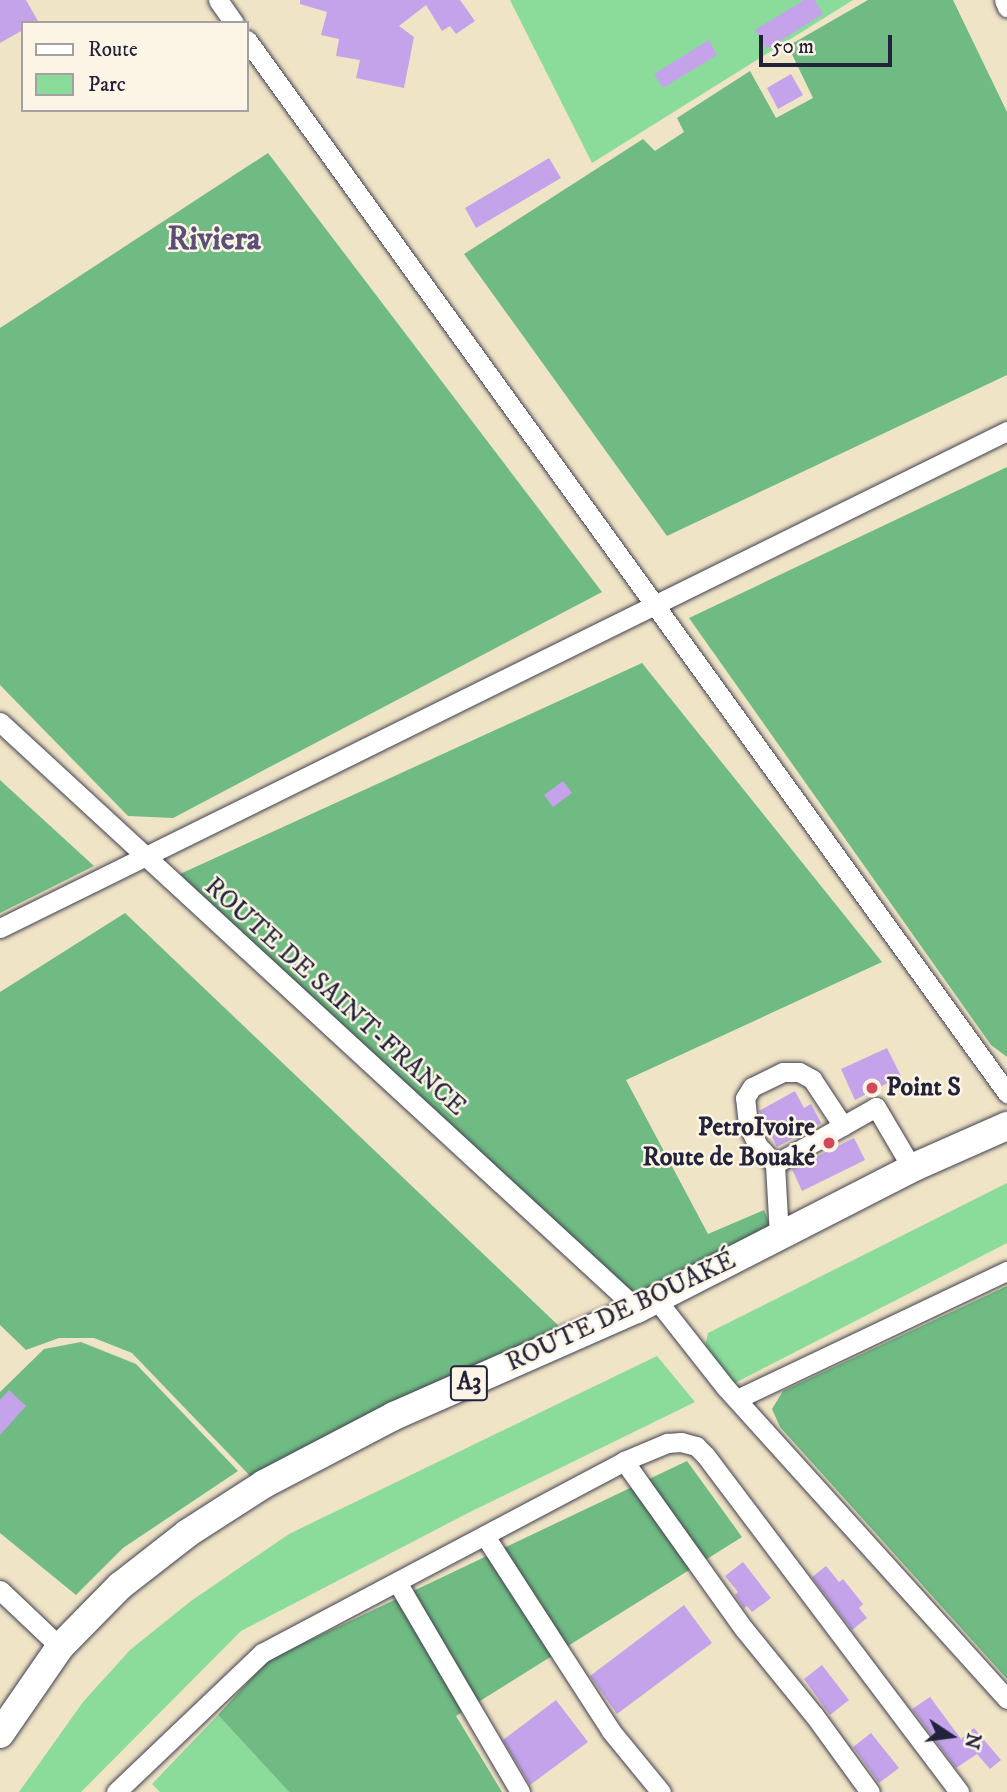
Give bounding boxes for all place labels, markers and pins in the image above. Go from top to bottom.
place label: Point S [886,1072,961,1104]
marker: Point S [864,1080,880,1096]
place label: PetroIvoire Route de Bouaké [643,1112,815,1174]
marker: PetroIvoire Route de Bouaké [821,1135,837,1151]

